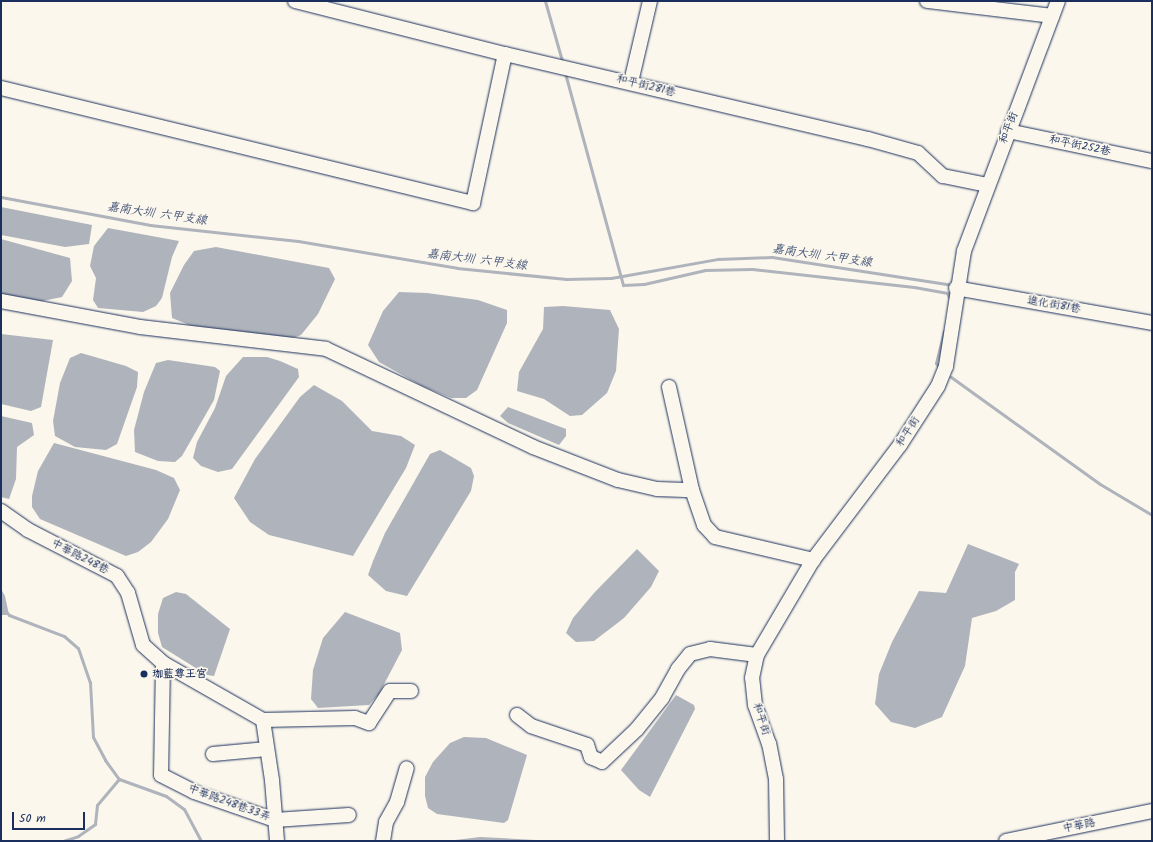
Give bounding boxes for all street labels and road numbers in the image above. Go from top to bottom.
street label: 和平街281巷 [615,72,677,100]
street label: 和平街 [997,110,1021,146]
street label: 和平街252巷 [1048,133,1112,159]
street label: 進化街81巷 [1026,294,1082,316]
street label: 和平街 [893,415,923,449]
street label: 中華路248巷 [49,537,111,577]
street label: 和平街 [750,701,772,737]
street label: 中華路248巷33弄 [186,782,272,824]
street label: 中華路 [1061,816,1097,836]

